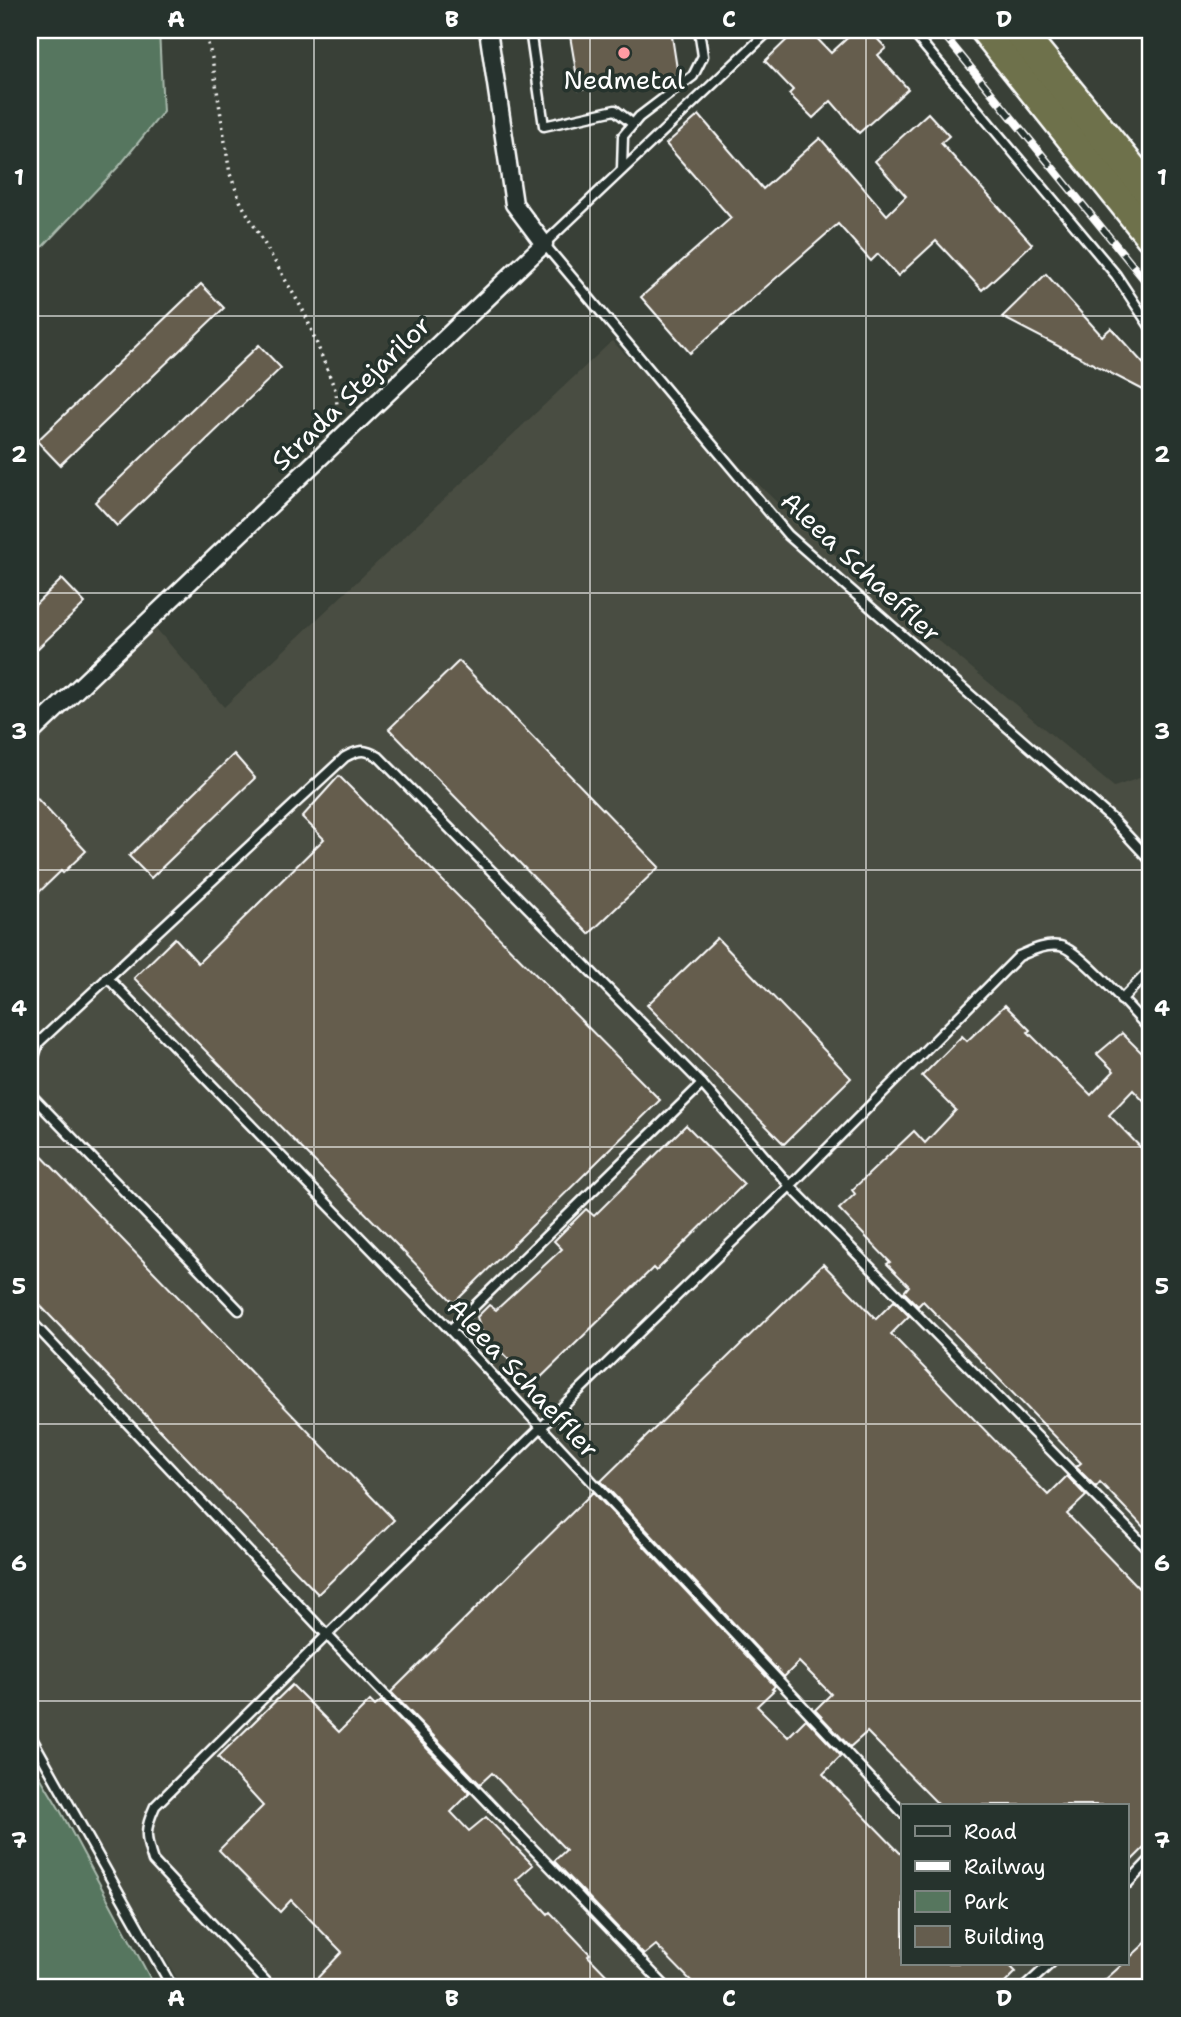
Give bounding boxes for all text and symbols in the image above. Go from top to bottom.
text: A [167,4,185,34]
text: B [445,4,459,34]
text: C [722,4,736,34]
text: D [996,4,1012,34]
marker: Nedmetal [616,45,632,61]
place label: Nedmetal [563,62,685,97]
text: 1 [14,162,24,192]
text: 1 [1157,162,1167,192]
street label: Strada Stejarilor [263,307,438,478]
text: 2 [11,439,27,469]
text: 2 [1154,439,1170,469]
street label: Aleea Schaeffler [774,483,949,650]
text: 3 [11,716,27,746]
text: 3 [1154,716,1170,746]
text: 4 [11,993,27,1023]
text: 4 [1154,993,1170,1023]
text: 5 [12,1271,26,1301]
text: 5 [1155,1271,1169,1301]
street label: Aleea Schaeffler [440,1290,607,1465]
text: 6 [11,1548,27,1578]
text: 6 [1154,1548,1170,1578]
legend [901,1804,1128,1965]
text: Road [964,1818,1017,1846]
text: 7 [11,1825,27,1855]
text: 7 [1154,1825,1170,1855]
text: Railway [964,1853,1046,1881]
text: Park [964,1888,1009,1916]
text: Building [964,1923,1044,1951]
text: A [167,1983,185,2013]
text: B [445,1983,459,2013]
text: C [722,1983,736,2013]
text: D [996,1983,1012,2013]

